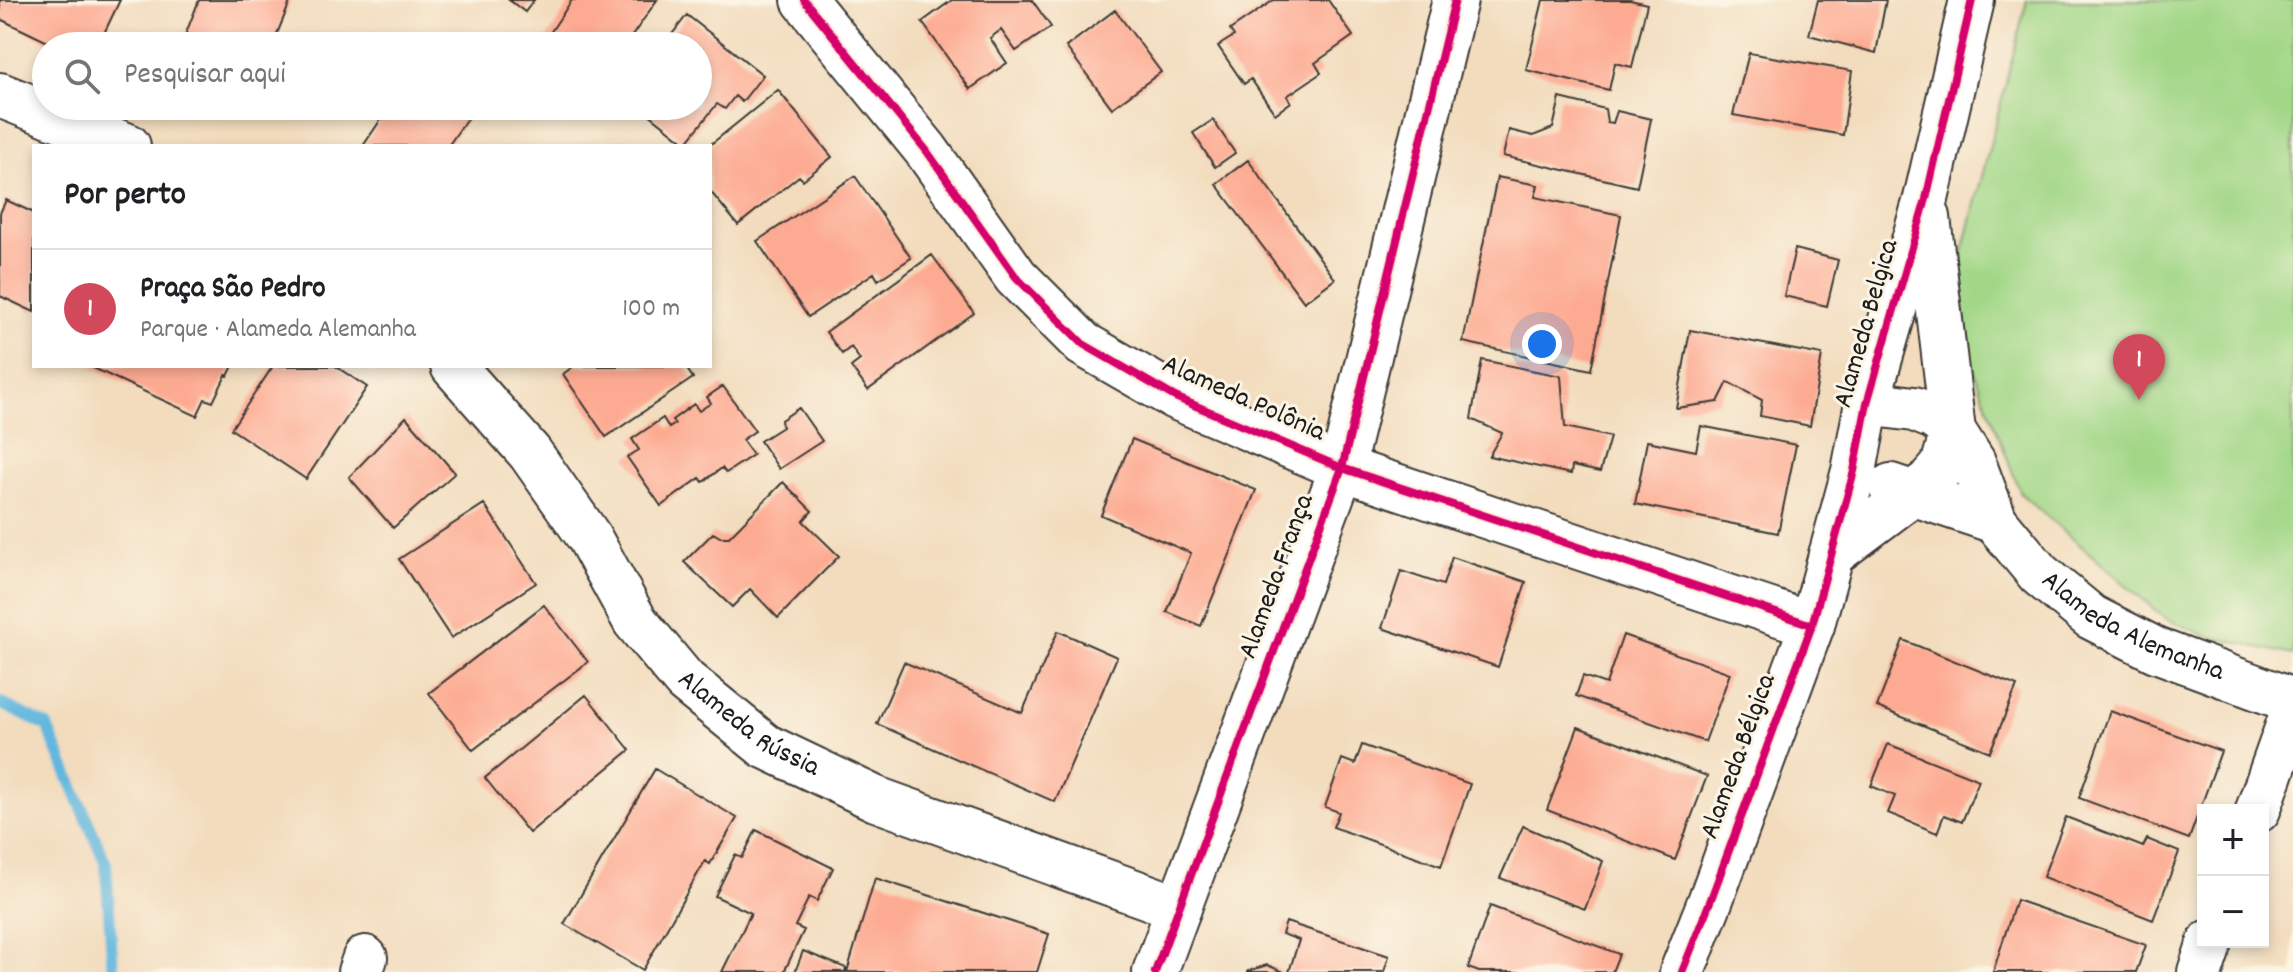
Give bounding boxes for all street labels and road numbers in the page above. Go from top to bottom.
street label: Alameda Belgica [1825,234,1911,413]
street label: Alameda Polônia [1155,346,1332,454]
street label: Alameda França [1230,488,1327,665]
street label: Alameda Alemanha [2031,563,2230,694]
street label: Alameda Rússia [668,662,826,789]
street label: Alameda Bélgica [1692,668,1789,845]

